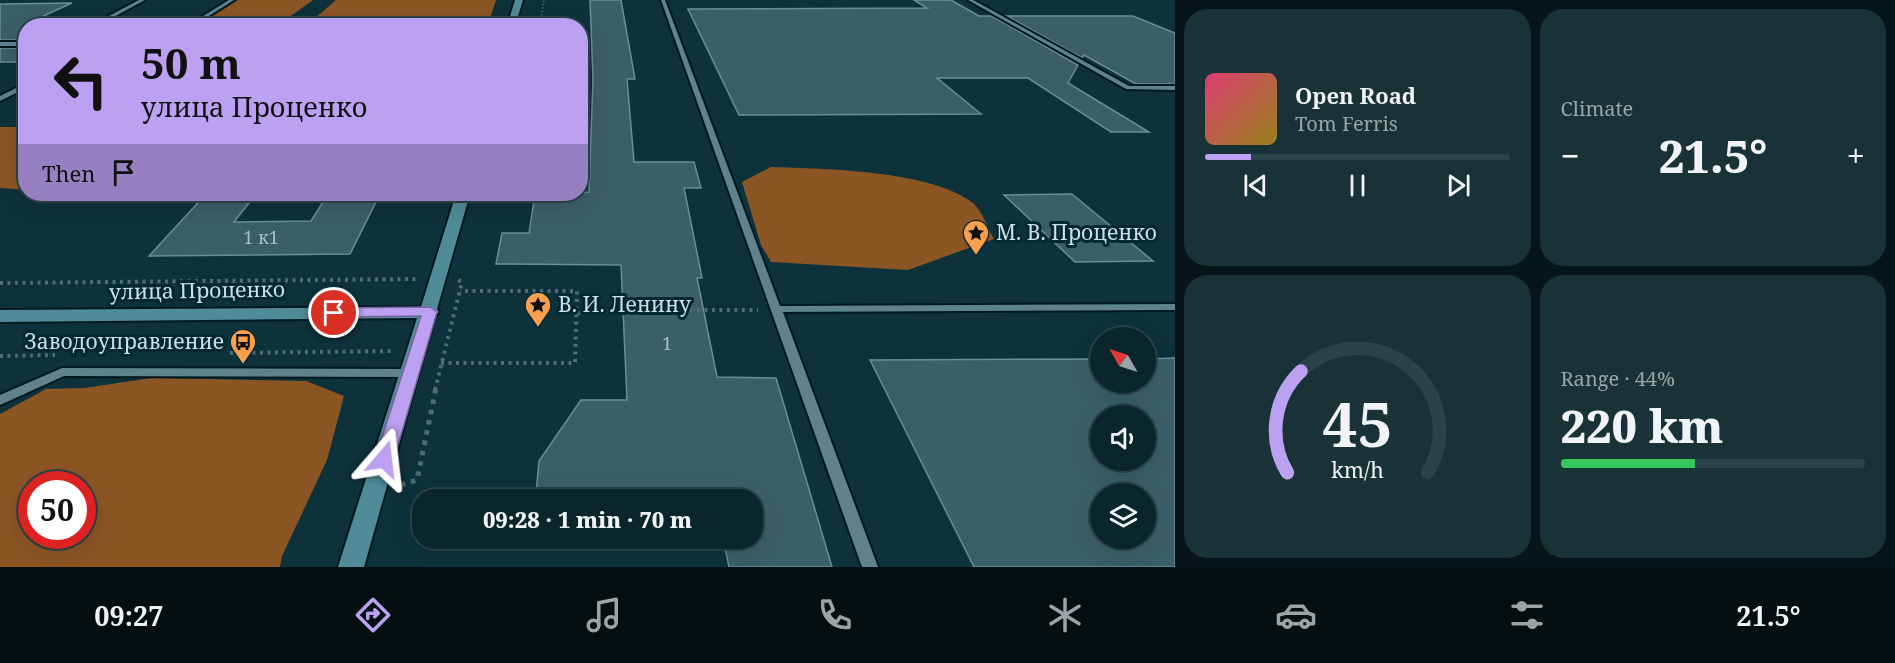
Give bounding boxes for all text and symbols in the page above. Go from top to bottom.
text: 50 m [141,34,241,91]
icon: left [42,42,120,120]
text: Open Road [1295,80,1416,110]
text: улица Проценко [141,88,367,125]
text: Climate [1561,95,1633,122]
text: Tom Ferris [1295,110,1398,137]
text: 21.5° [1659,125,1767,186]
text: − [1561,133,1580,178]
text: + [1847,133,1865,178]
icon: arrive [107,156,140,189]
text: Then [42,158,95,188]
icon: previous [1239,169,1272,202]
icon: pause [1341,169,1374,202]
icon: next [1442,169,1475,202]
place icon: М. В. Проценко [961,218,991,256]
place label: М. В. Проценко [996,218,1157,246]
house number: 1 к1 [243,225,279,249]
street label: улица Проценко [109,274,285,306]
pin [308,287,359,338]
place icon: В. И. Ленину [523,290,553,328]
place label: В. И. Ленину [558,290,691,318]
icon: arrive [317,296,350,329]
place label: Заводоуправление [24,327,224,355]
bus stop icon: Заводоуправление [228,327,258,365]
north arrow [1090,327,1156,393]
map controls [1090,327,1156,549]
house number: 1 [662,331,672,355]
text: Range · 44% [1561,365,1675,392]
text: 45 [1322,380,1393,465]
text: 220 km [1561,395,1723,456]
button: sound [1090,405,1156,471]
position arrow [352,427,416,491]
text: km/h [1331,456,1384,485]
speed limit sign: 50 [18,471,96,549]
button: layers [1090,483,1156,549]
text: 09:28 · 1 min · 70 m [483,504,692,534]
icon: directions [352,594,394,636]
icon: music [583,594,625,636]
icon: phone [814,594,856,636]
icon: climate [1044,594,1086,636]
icon: car [1275,594,1317,636]
icon: filters [1506,594,1548,636]
text: 09:27 [94,597,164,634]
text: 21.5° [1736,597,1801,634]

